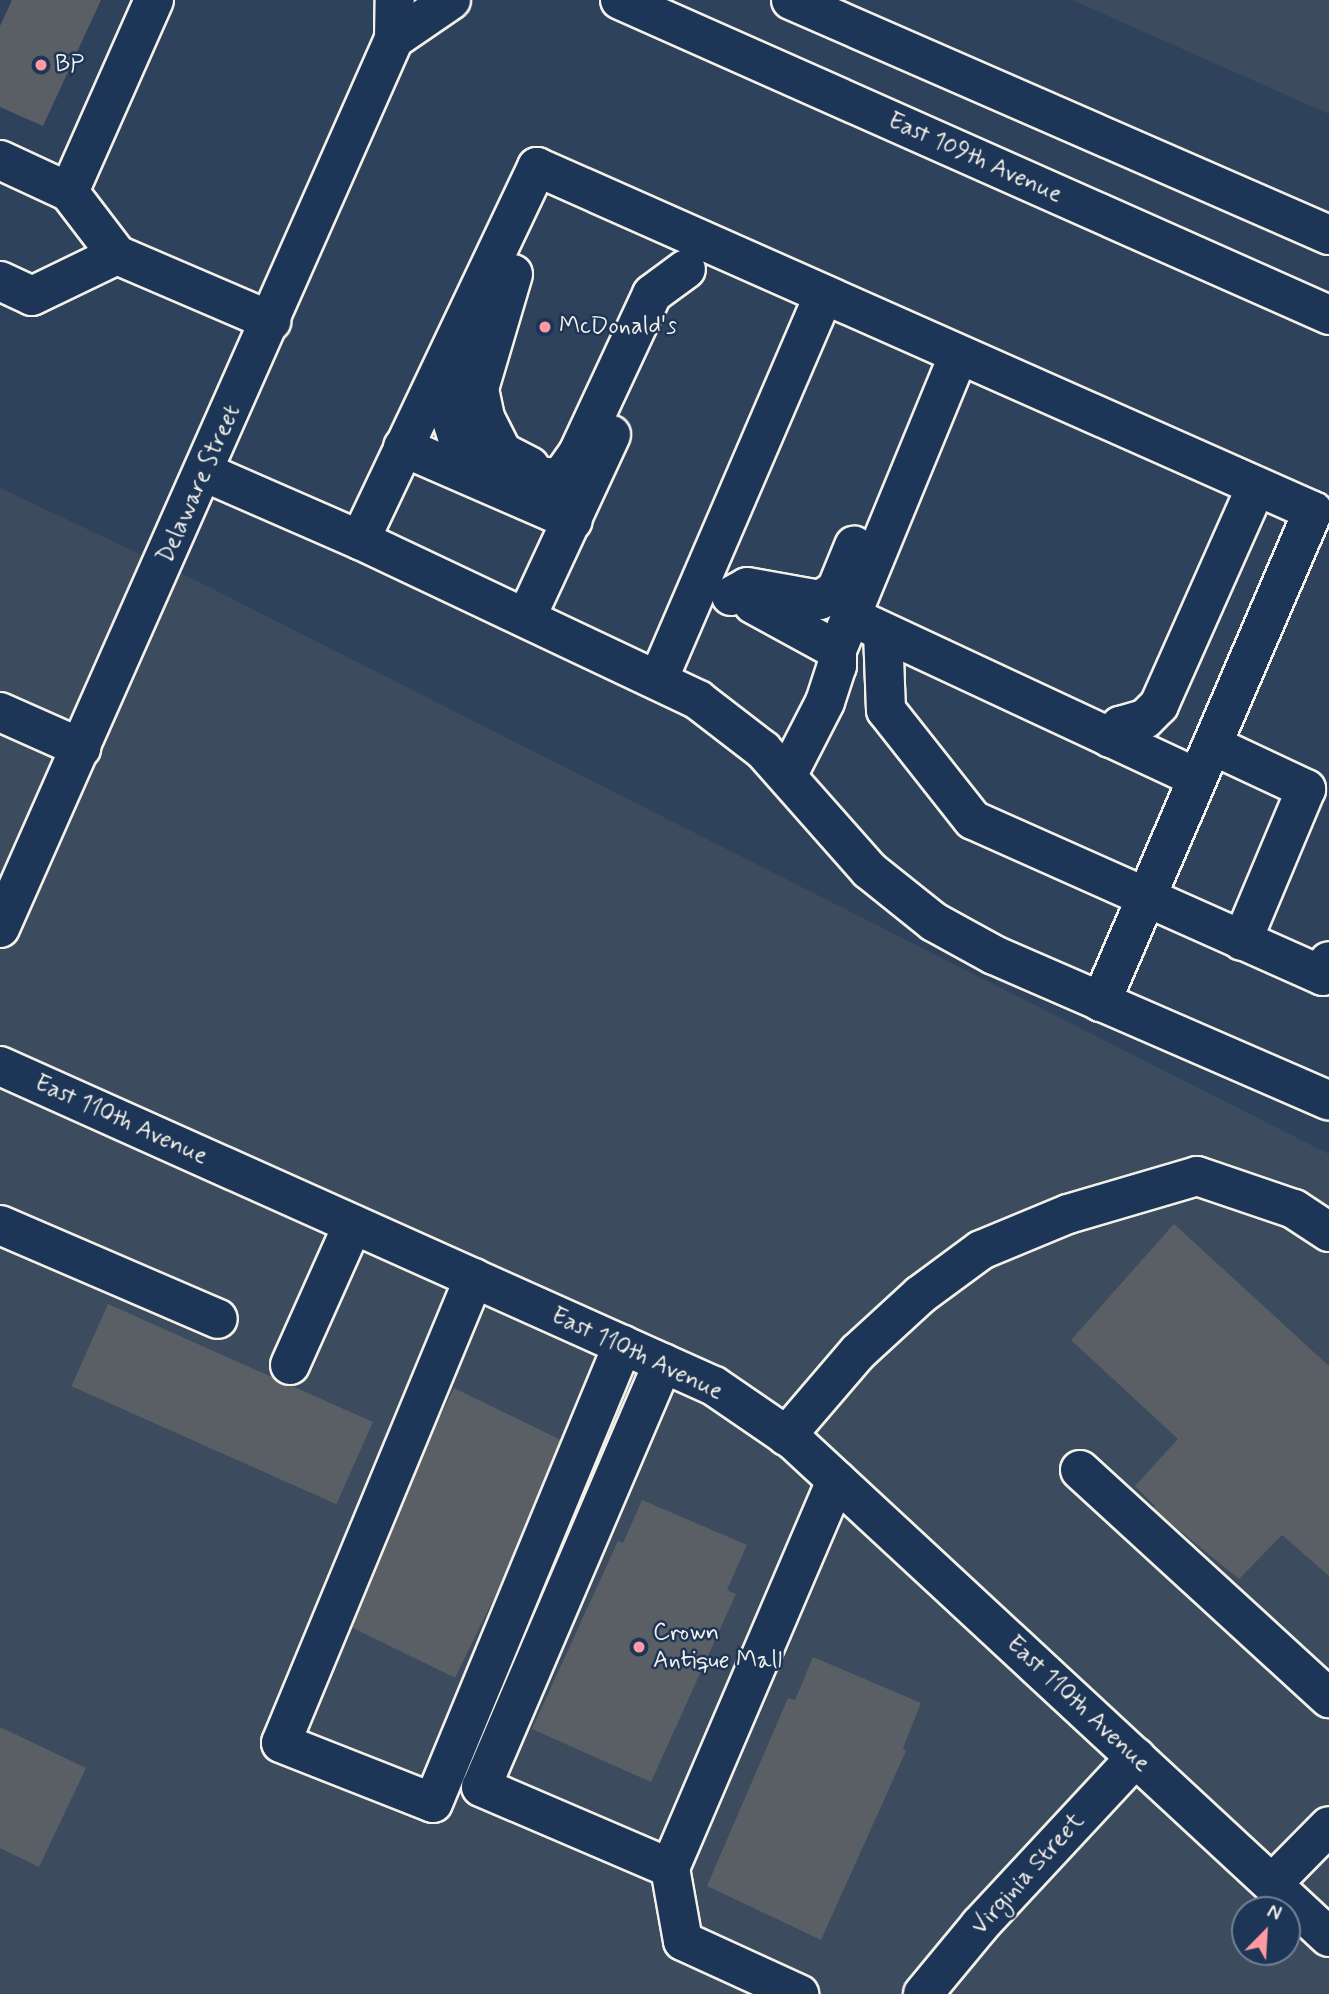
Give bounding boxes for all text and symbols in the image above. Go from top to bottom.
place label: BP [55,51,84,79]
marker: BP [33,57,49,73]
street label: East 109th Avenue [883,107,1067,209]
place label: McDonald's [559,313,677,341]
marker: McDonald's [537,319,553,335]
street label: Delaware Street [150,398,248,570]
street label: East 110th Avenue [30,1069,212,1171]
street label: East 110th Avenue [547,1302,727,1406]
place label: Crown Antique Mall [653,1619,780,1675]
street label: East 110th Avenue [1000,1630,1156,1778]
marker: Crown Antique Mall [631,1639,647,1655]
street label: Virginia Street [966,1807,1090,1941]
north arrow [1231,1896,1301,1966]
text: N [1263,1899,1285,1927]

